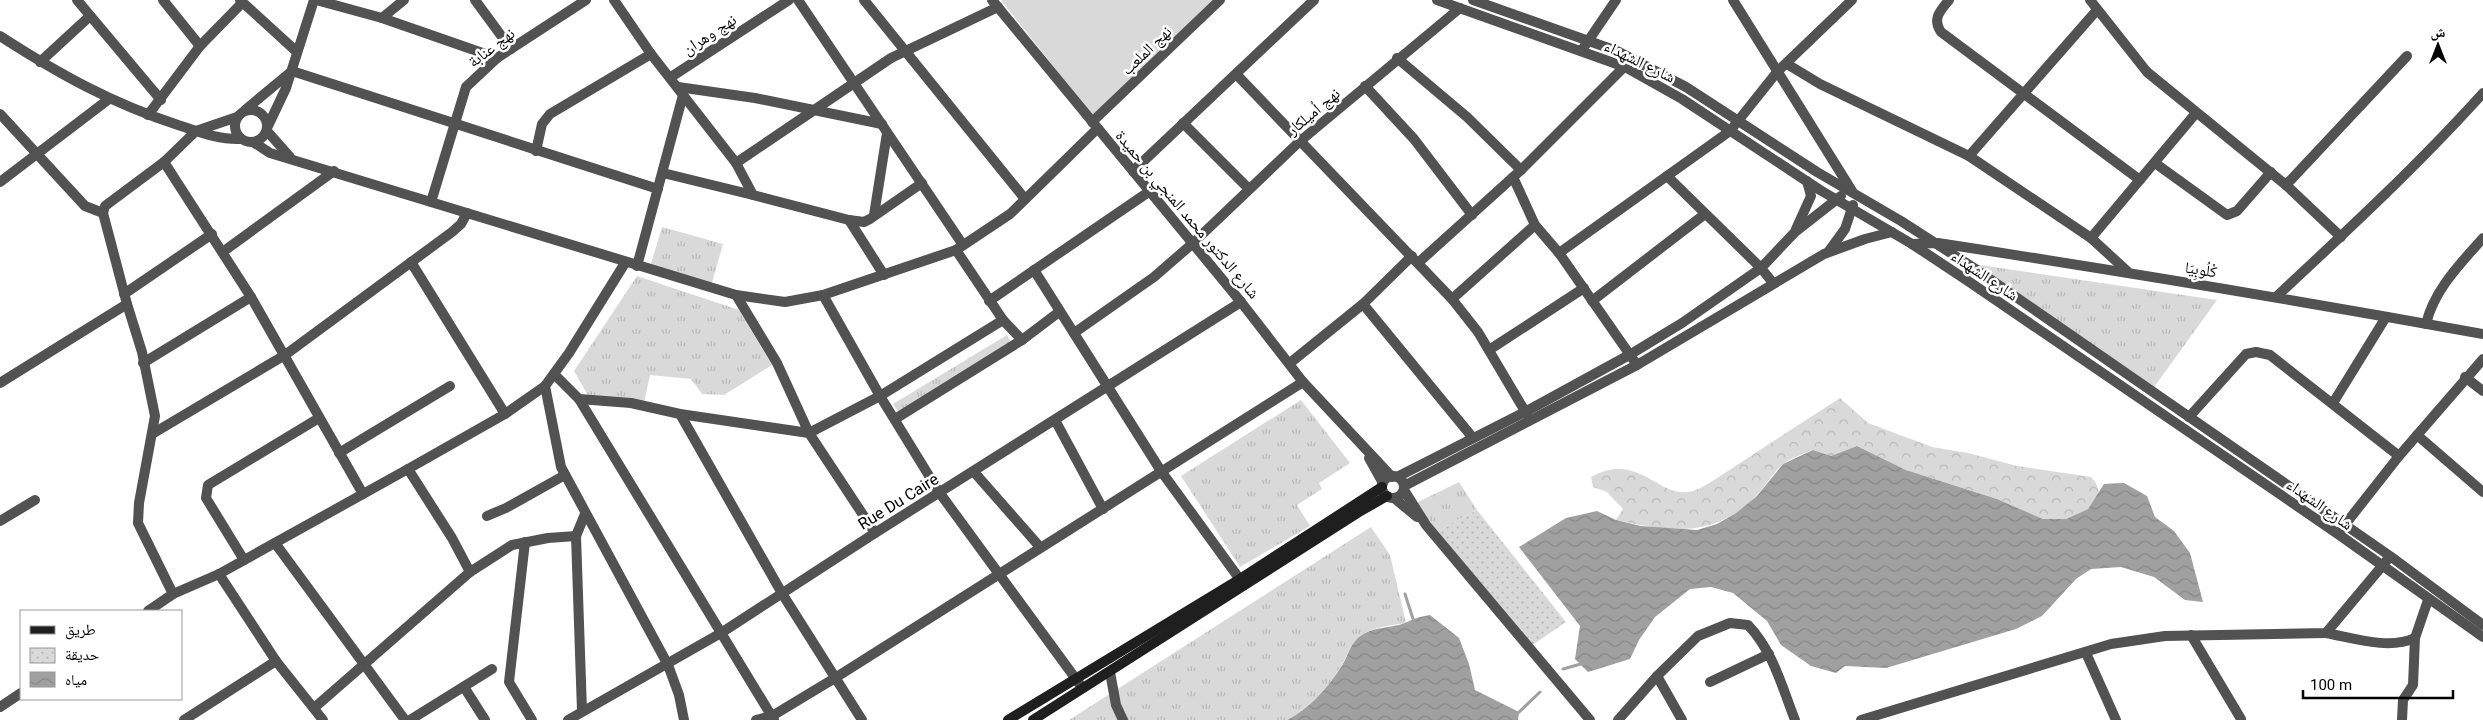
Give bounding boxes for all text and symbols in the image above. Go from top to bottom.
street label: نهج وهران [679,10,740,60]
north arrow [2413,20,2463,70]
street label: نهج الملعب [1117,22,1176,80]
street label: نهج عنابة [464,24,519,72]
text: ش [2431,24,2446,41]
street label: شارع الشهداء [1601,36,1678,88]
street label: نهج أميلكار [1282,84,1344,140]
street label: شارع الدكتور محمد المنجي بن حميدة [1109,126,1264,304]
street label: شارع الشهداء [1947,246,2022,306]
street label: كْلُوبِيَا [2183,257,2219,284]
street label: Rue Du Caire [855,469,942,534]
street label: شارع الشهداء [2282,475,2357,535]
legend [20,610,182,700]
text: طريق [65,621,96,640]
text: حديقة [65,646,100,664]
scale bar [2303,668,2453,700]
text: مياه [65,671,87,689]
text: 100 m [2310,676,2352,694]

